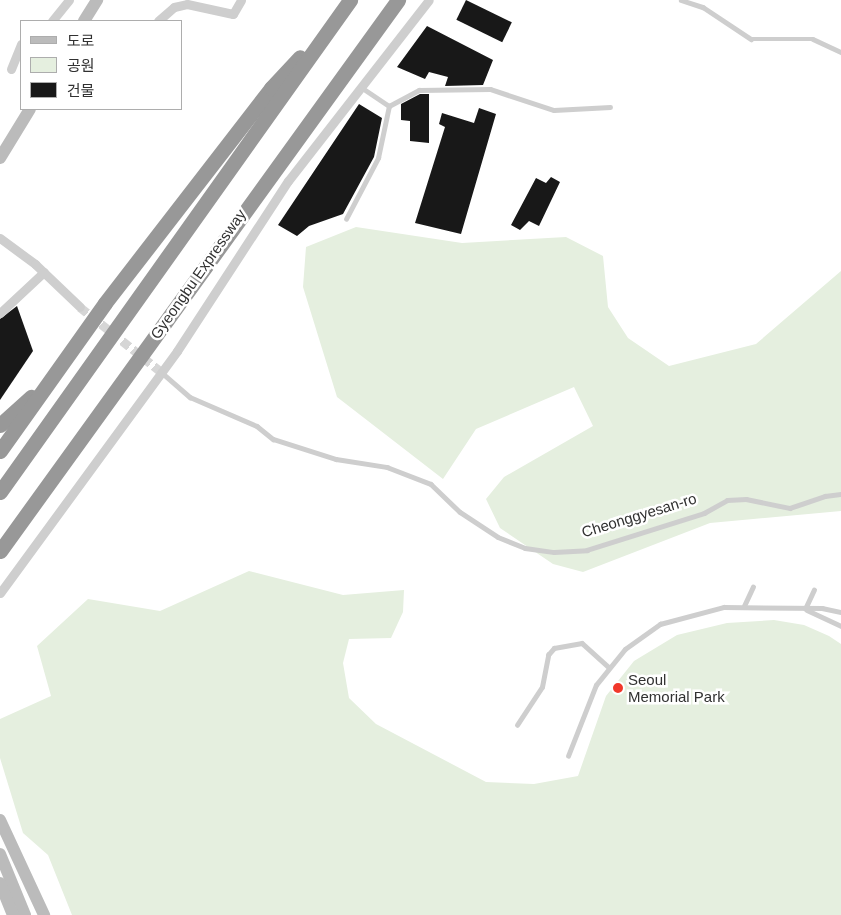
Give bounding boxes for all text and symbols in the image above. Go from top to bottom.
legend [20,20,182,110]
text: 도로 [67,32,95,49]
text: 공원 [67,57,95,74]
text: 건물 [67,82,95,99]
street label: Gyeongbu Expressway [146,206,250,342]
street label: Cheonggyesan-ro [579,489,699,541]
place label: Seoul Memorial Park [628,670,725,705]
marker: Seoul Memorial Park [612,682,624,694]

